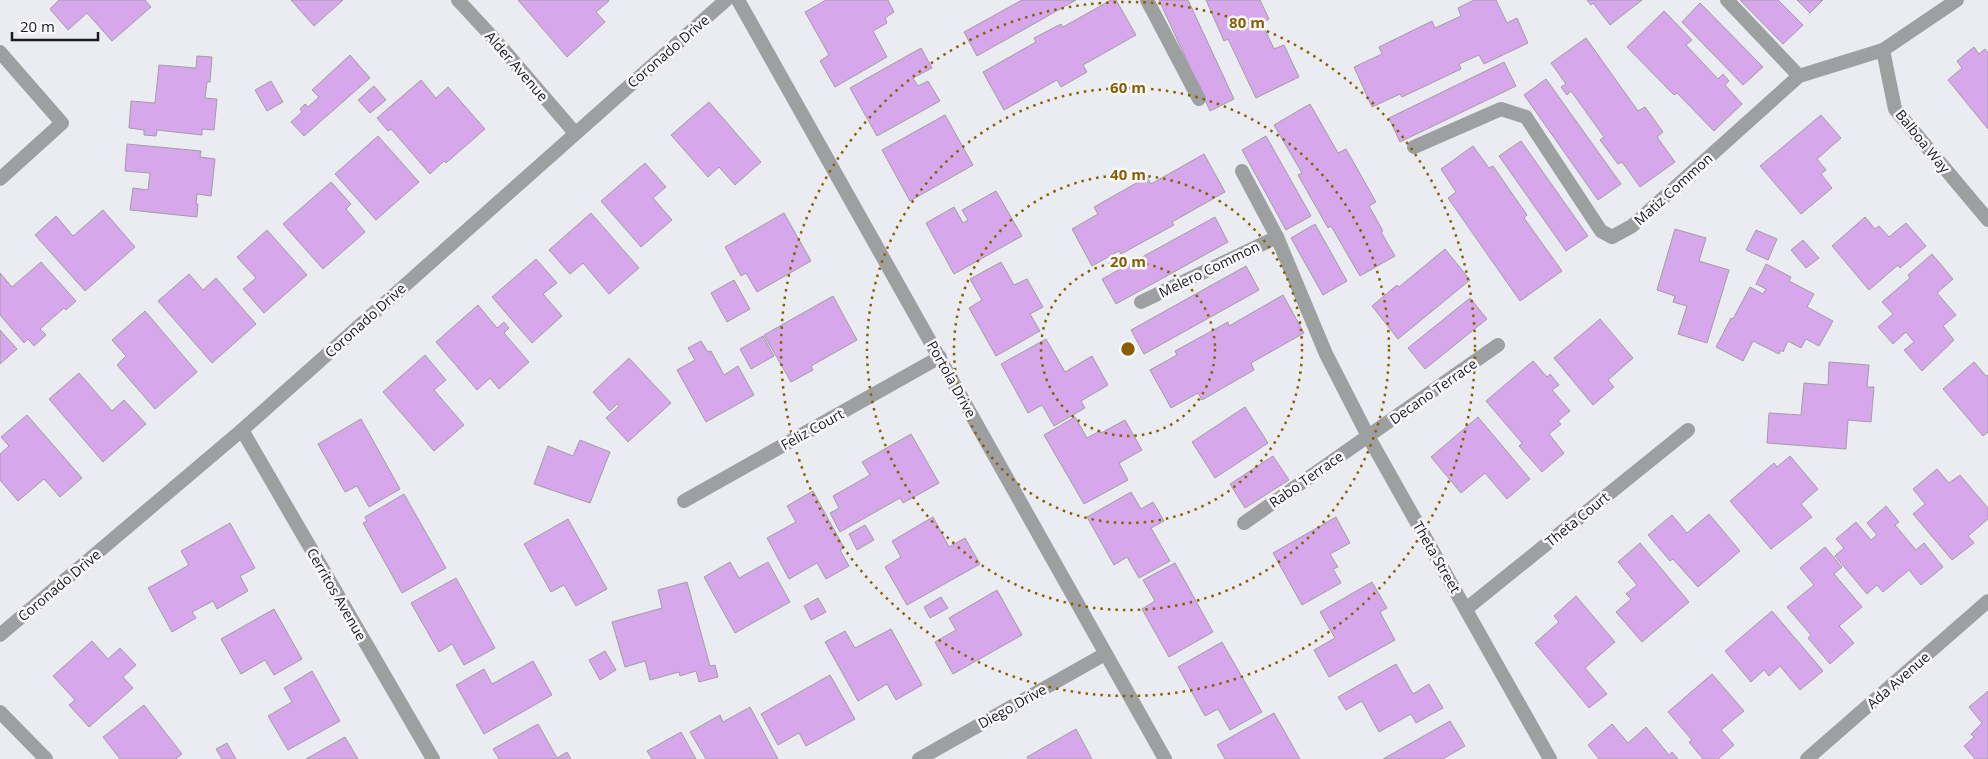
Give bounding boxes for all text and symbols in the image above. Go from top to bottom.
scale bar [12,10,99,42]
street label: Coronado Drive [623,10,713,92]
text: 80 m [1229,12,1265,32]
text: 20 m [20,16,55,36]
street label: Alder Avenue [481,27,553,105]
text: 60 m [1110,77,1146,97]
street label: Balboa Way [1892,105,1955,177]
street label: Matiz Common [1630,149,1716,229]
text: 40 m [1110,164,1146,184]
street label: Melero Common [1155,236,1263,302]
text: 20 m [1110,251,1146,271]
street label: Coronado Drive [320,279,410,361]
street label: Portola Drive [923,337,981,421]
centre of rings [1119,340,1137,358]
street label: Decano Terrace [1386,354,1481,428]
street label: Feliz Court [777,404,847,454]
street label: Rabo Terrace [1265,446,1347,512]
street label: Theta Court [1541,487,1613,551]
street label: Theta Street [1409,518,1465,596]
street label: Cerritos Avenue [303,544,371,644]
street label: Coronado Drive [14,545,105,625]
street label: Ada Avenue [1862,647,1934,713]
street label: Diego Drive [974,679,1050,733]

